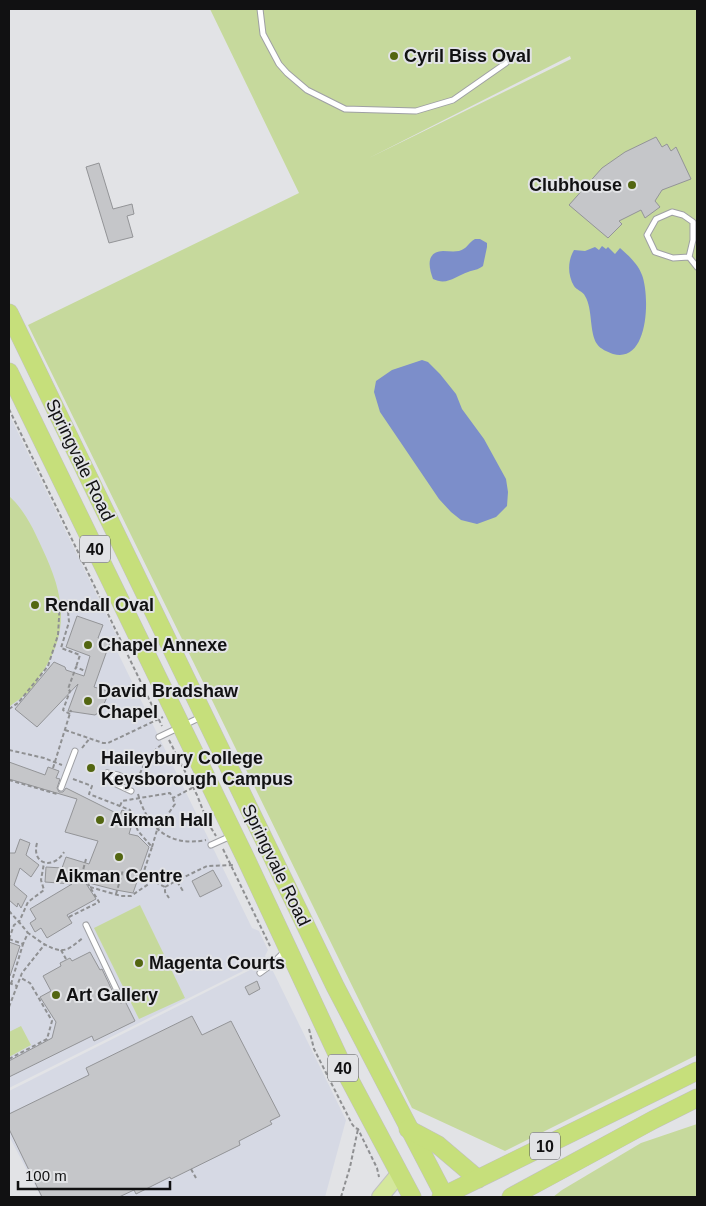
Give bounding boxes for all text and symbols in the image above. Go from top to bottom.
place label: Cyril Biss Oval [404,46,531,66]
marker: Cyril Biss Oval [388,50,400,62]
place label: Clubhouse [529,175,622,195]
marker: Clubhouse [626,179,638,191]
street label: Springvale Road [42,396,118,524]
road number: 40 [80,536,110,562]
place label: Rendall Oval [45,595,154,615]
marker: Rendall Oval [29,599,41,611]
place label: Chapel Annexe [98,635,227,655]
marker: Chapel Annexe [82,639,94,651]
place label: David Bradshaw Chapel [98,681,239,722]
marker: David Bradshaw Chapel [82,695,94,707]
place label: Haileybury College Keysborough Campus [101,748,293,789]
marker: Haileybury College Keysborough Campus [85,762,97,774]
street label: Springvale Road [238,801,314,929]
place label: Aikman Hall [110,810,213,830]
marker: Aikman Hall [94,814,106,826]
marker: Aikman Centre [113,851,125,863]
place label: Aikman Centre [55,866,183,886]
place label: Magenta Courts [149,953,285,973]
marker: Magenta Courts [133,957,145,969]
place label: Art Gallery [66,985,158,1005]
marker: Art Gallery [50,989,62,1001]
road number: 40 [328,1054,358,1082]
road number: 10 [530,1132,560,1160]
scale bar [18,1158,170,1190]
text: 100 m [25,1167,67,1184]

